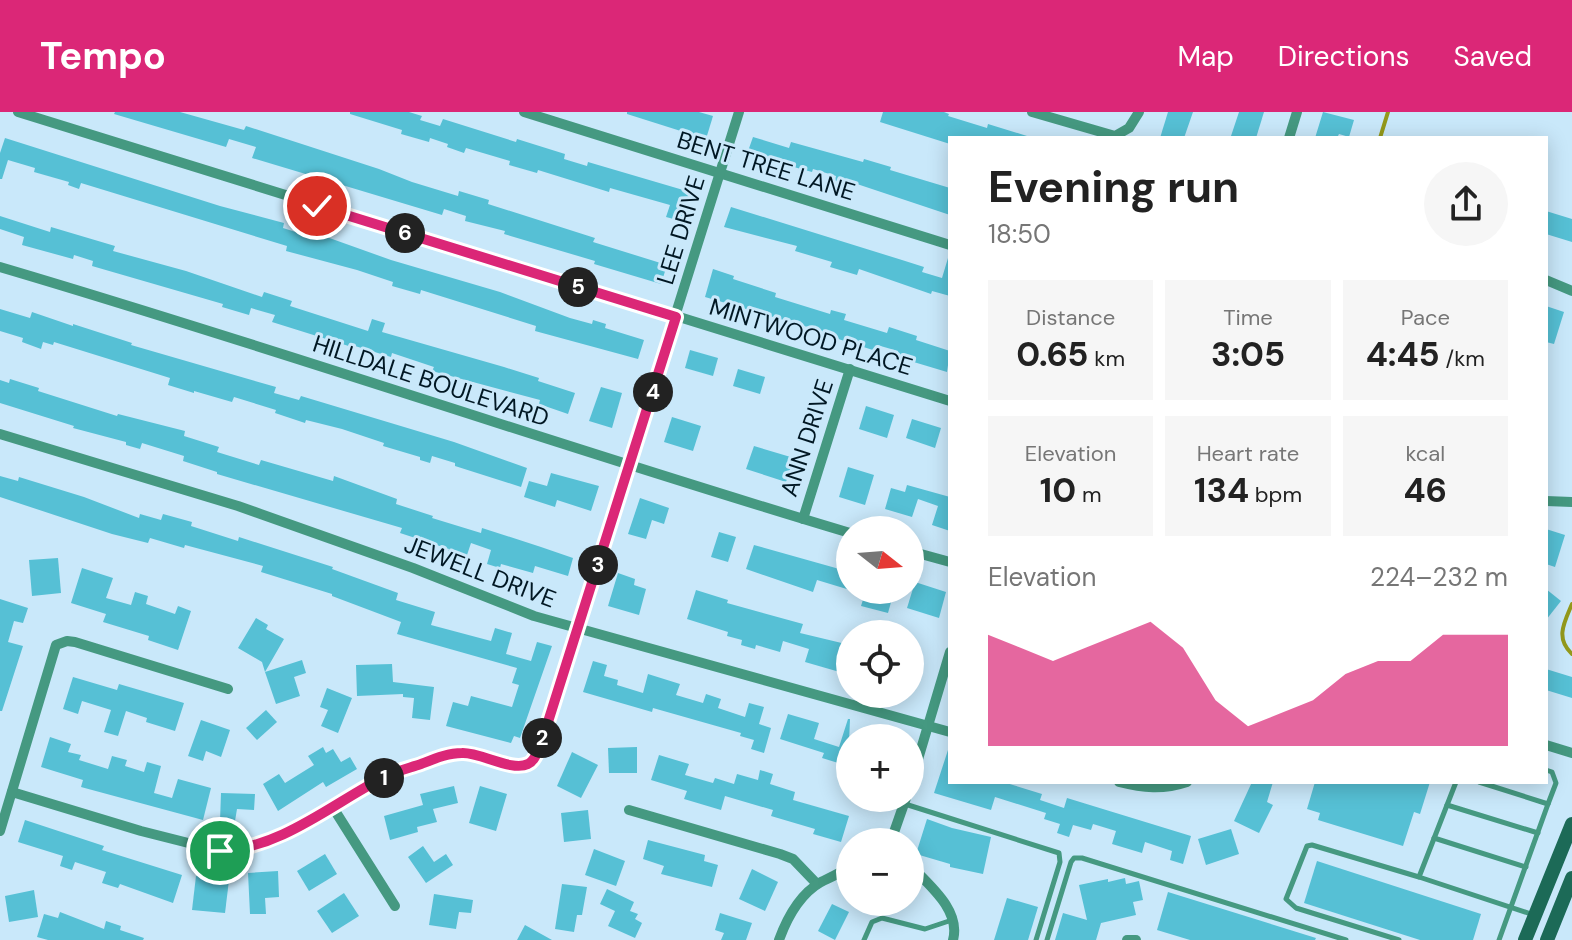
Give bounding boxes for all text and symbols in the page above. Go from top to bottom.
text: Tempo [40,31,166,81]
text: Map [1177,38,1234,75]
text: Directions [1278,38,1410,75]
text: Saved [1454,38,1532,75]
street label: BENT TREE LANE [673,124,859,207]
text: Evening run [988,158,1239,216]
button: share [1424,162,1508,246]
pin [283,172,351,240]
street label: LEE DRIVE [649,172,712,288]
icon: check [295,184,339,228]
pin: 6 [385,213,425,253]
text: 18:50 [988,217,1051,251]
text: 6 [398,218,412,247]
pin: 5 [558,267,598,307]
text: 5 [571,272,585,301]
street label: MINTWOOD PLACE [706,291,916,382]
text: Distance [1026,303,1115,332]
text: Time [1223,303,1273,332]
text: Pace [1401,303,1450,332]
street label: HILLDALE BOULEVARD [309,328,553,433]
text: 0.65 [1016,332,1088,377]
text: 3:05 [1211,332,1285,377]
text: 4:45 [1366,332,1440,377]
text: km [1088,344,1125,373]
text: /km [1440,344,1485,373]
pin: 4 [633,372,673,412]
street label: ANN DRIVE [773,375,840,500]
text: 4 [646,377,660,406]
text: Elevation [1025,439,1117,468]
text: Heart rate [1197,439,1299,468]
text: kcal [1405,439,1445,468]
text: 10 [1040,468,1076,513]
text: 134 [1194,468,1249,513]
text: 46 [1403,468,1447,513]
text: m [1076,480,1102,509]
text: bpm [1249,480,1302,509]
north arrow [836,516,924,604]
map controls [836,516,924,916]
street label: JEWELL DRIVE [400,528,560,615]
pin: 3 [578,545,618,585]
text: 3 [591,550,605,579]
text: Elevation [988,560,1096,594]
text: 224–232 m [1370,560,1508,594]
button: locate [836,620,924,708]
pin: 2 [522,718,562,758]
text: 2 [536,723,548,752]
button: + [836,724,924,812]
pin: 1 [364,758,404,798]
text: 1 [380,763,388,792]
pin [186,817,254,885]
button: − [836,828,924,916]
icon: arrive [198,829,242,873]

